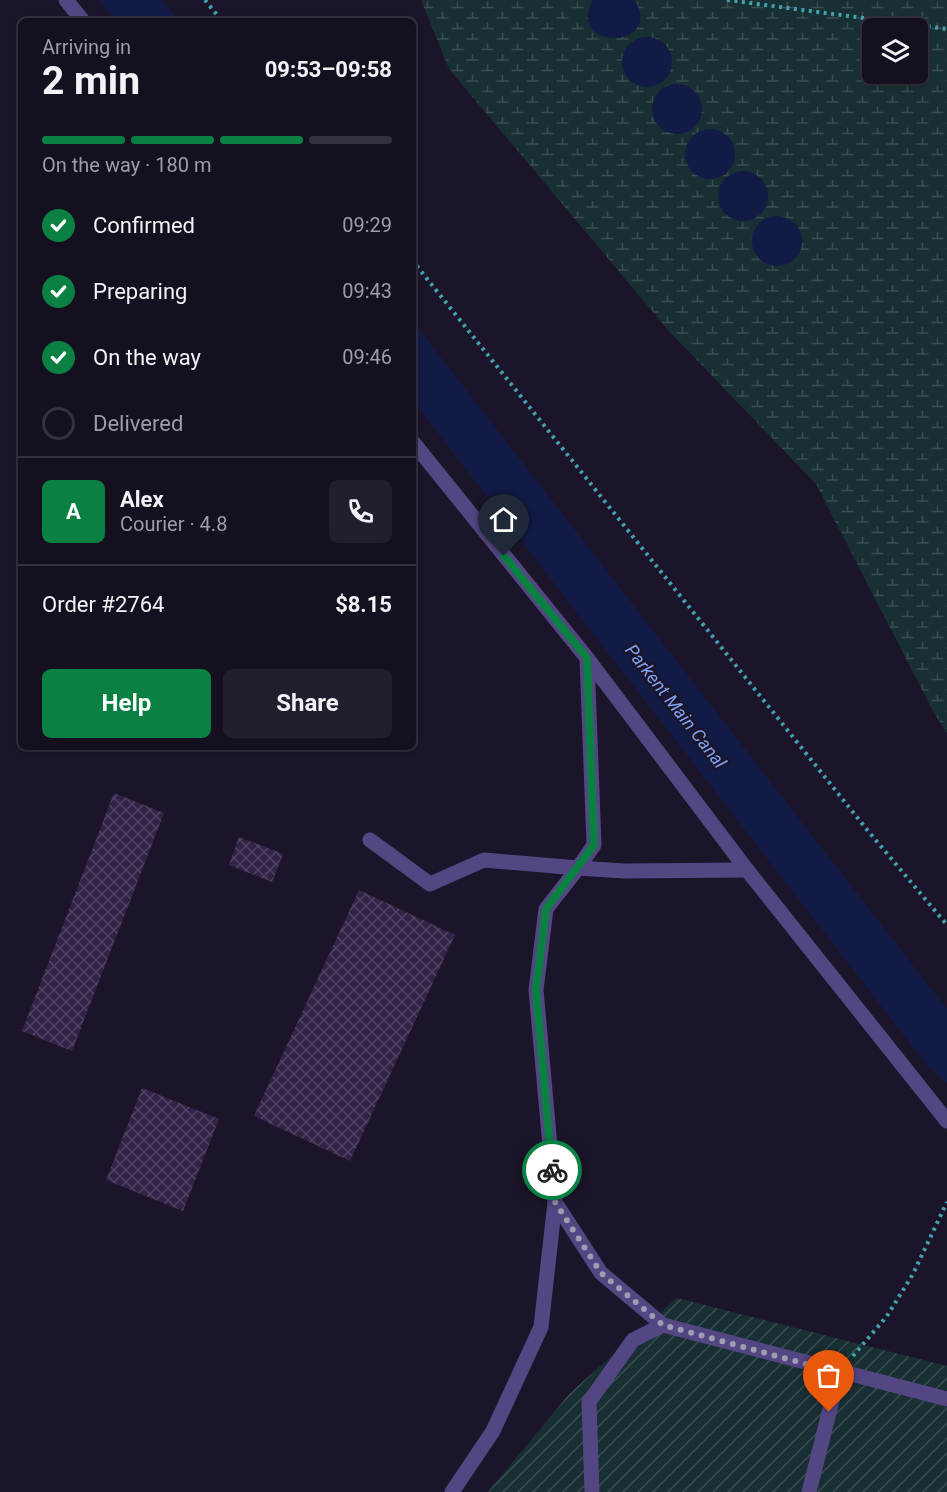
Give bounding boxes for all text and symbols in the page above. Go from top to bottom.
map controls [862,18,928,84]
button: layers [862,18,928,84]
text: Arriving in [42,35,131,59]
text: 09:53–09:58 [265,57,392,82]
text: 2 min [42,58,140,104]
text: On the way · 180 m [42,153,211,177]
icon: check [42,209,75,242]
text: Confirmed [93,213,195,238]
text: 09:29 [342,213,392,237]
icon: check [42,275,75,308]
text: Preparing [93,279,187,304]
text: 09:43 [342,279,392,303]
icon: check [42,341,75,374]
text: On the way [93,345,201,370]
text: 09:46 [342,345,392,369]
text: Delivered [93,411,183,436]
button: phone [329,480,392,543]
text: Alex [120,487,164,512]
pin [478,494,529,556]
text: A [66,499,81,524]
icon: home [487,503,520,536]
text: Courier · 4.8 [120,512,227,536]
text: Order #2764 [42,592,164,617]
text: $8.15 [335,592,392,617]
water label: Parkent Main Canal [621,640,731,773]
button: Help [42,669,211,738]
button: Share [223,669,392,738]
courier [522,1140,582,1200]
icon: bike [536,1154,569,1187]
pin [803,1350,854,1412]
icon: bag [812,1359,845,1392]

